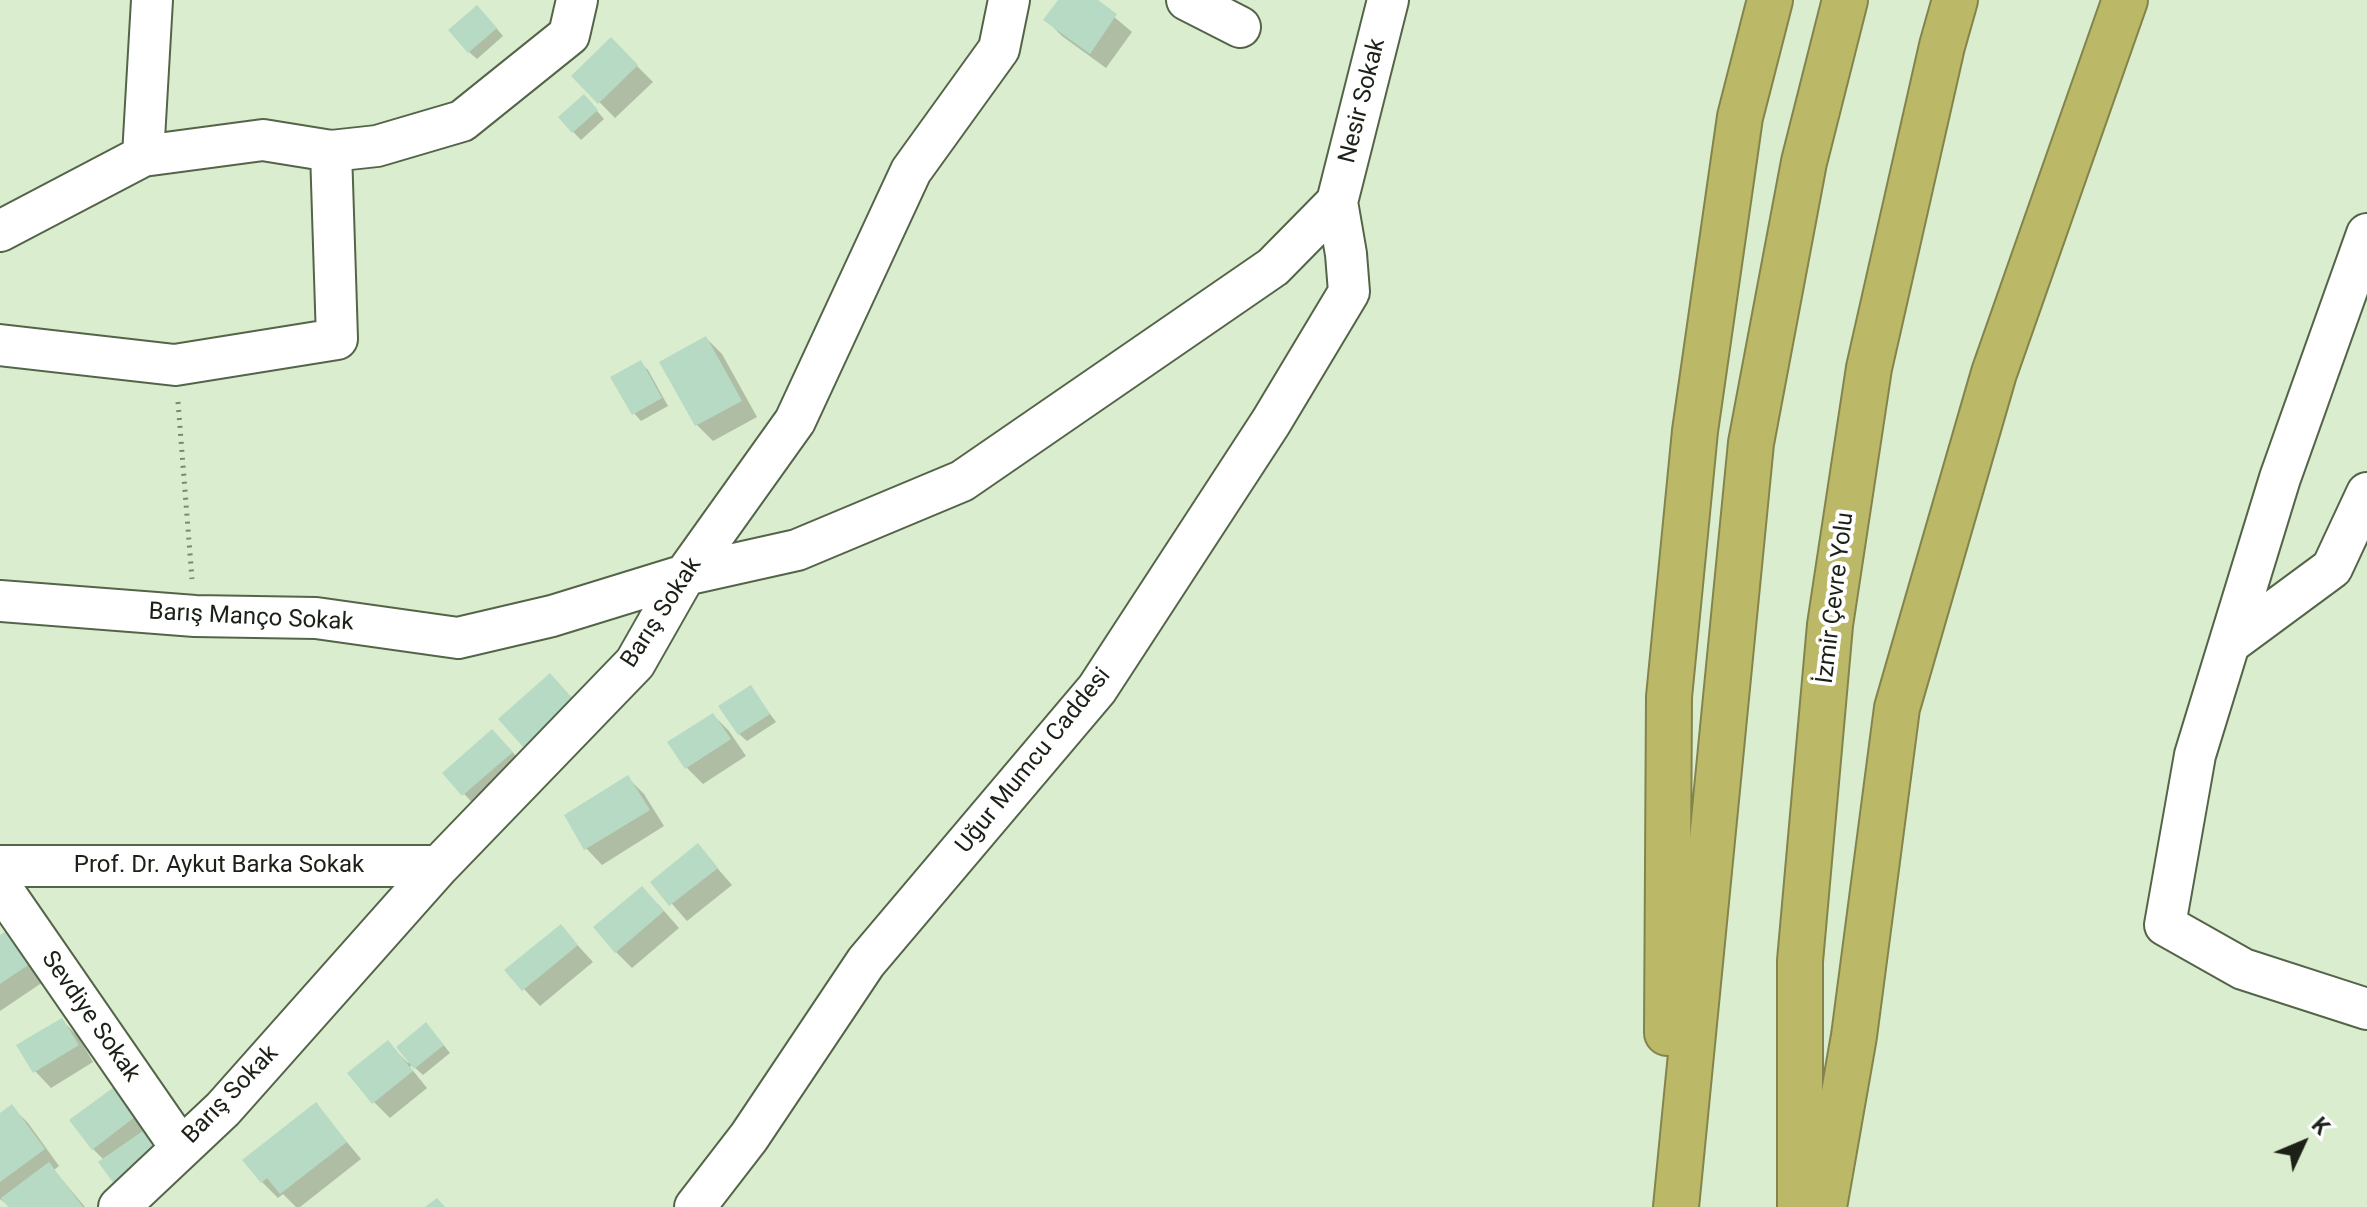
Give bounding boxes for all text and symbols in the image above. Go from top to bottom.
street label: Nesir Sokak [1334,36,1392,166]
street label: İzmir Çevre Yolu [1811,511,1861,685]
street label: Barış Sokak [616,552,708,674]
street label: Barış Manço Sokak [148,598,354,638]
street label: Uğur Mumcu Caddesi [950,663,1118,859]
street label: Prof. Dr. Aykut Barka Sokak [74,852,364,880]
street label: Sevdiye Sokak [34,946,146,1088]
street label: Barış Sokak [177,1040,285,1150]
north arrow [2263,1103,2343,1183]
text: K [2307,1112,2334,1140]

